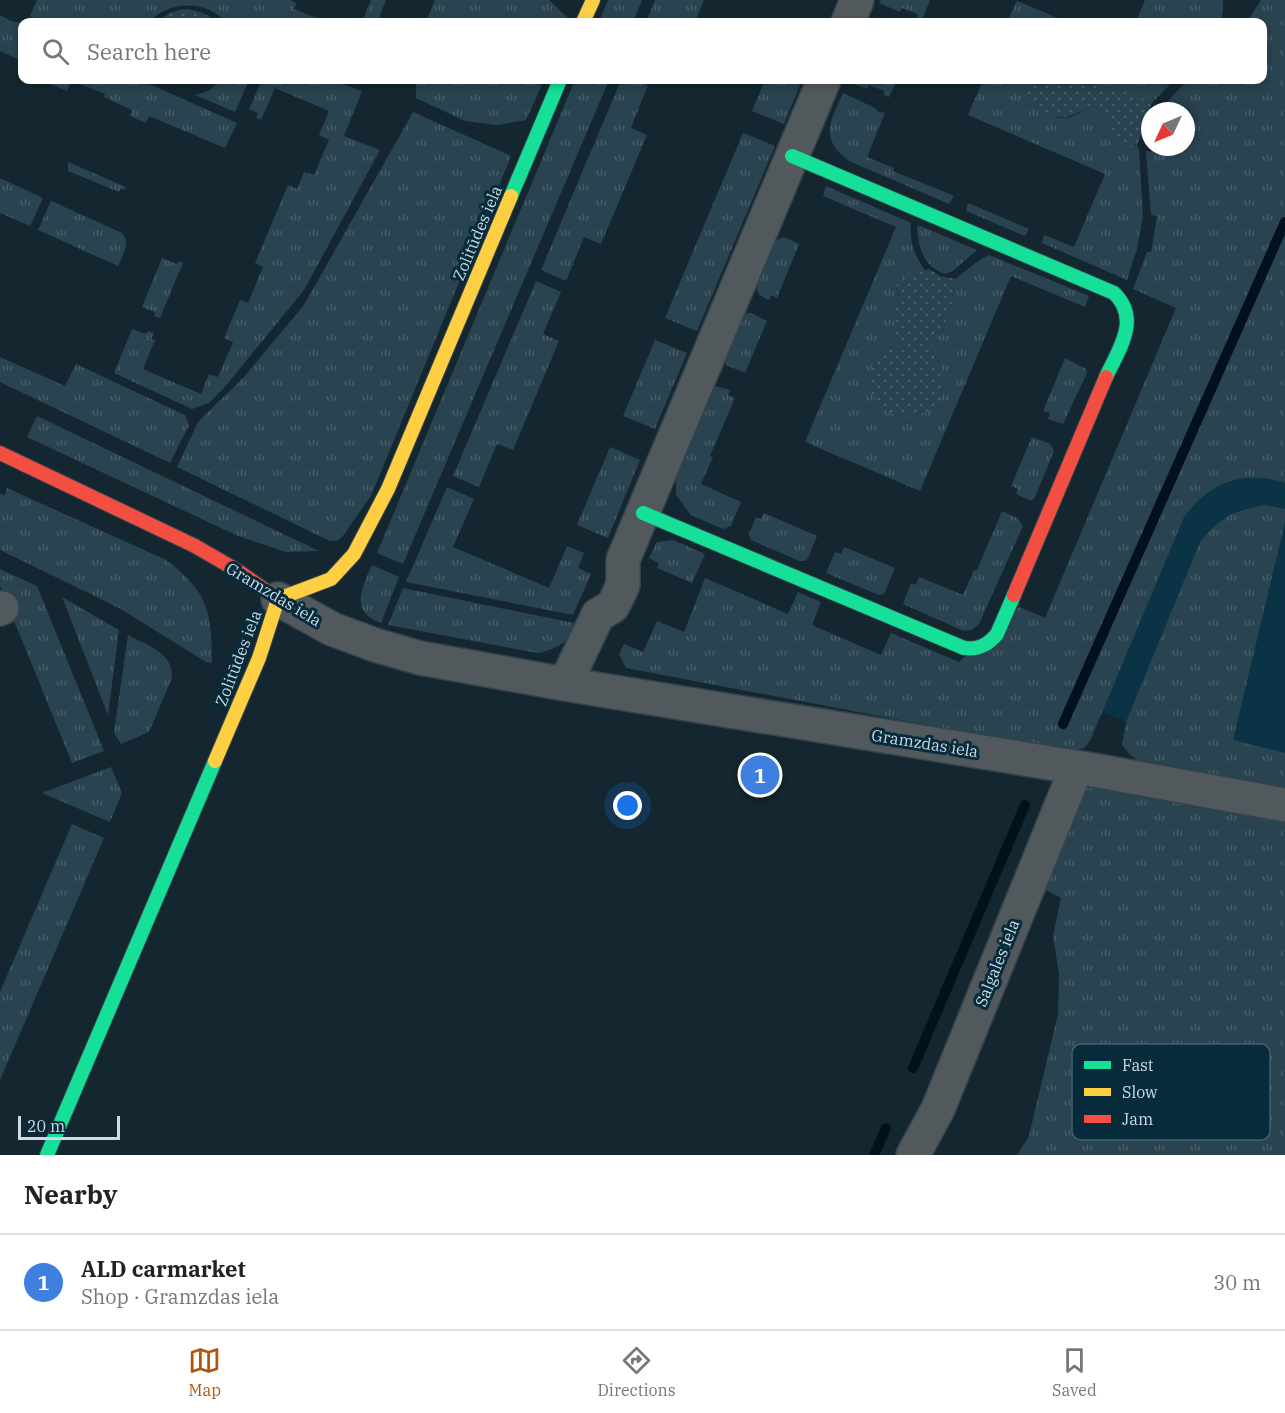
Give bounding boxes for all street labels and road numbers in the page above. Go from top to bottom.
street label: Zolitūdes iela [448,182,506,284]
street label: Gramzdas iela [223,558,326,630]
street label: Zolitūdes iela [210,607,266,709]
street label: Gramzdas iela [870,725,980,761]
street label: Salgales iela [970,916,1024,1010]

